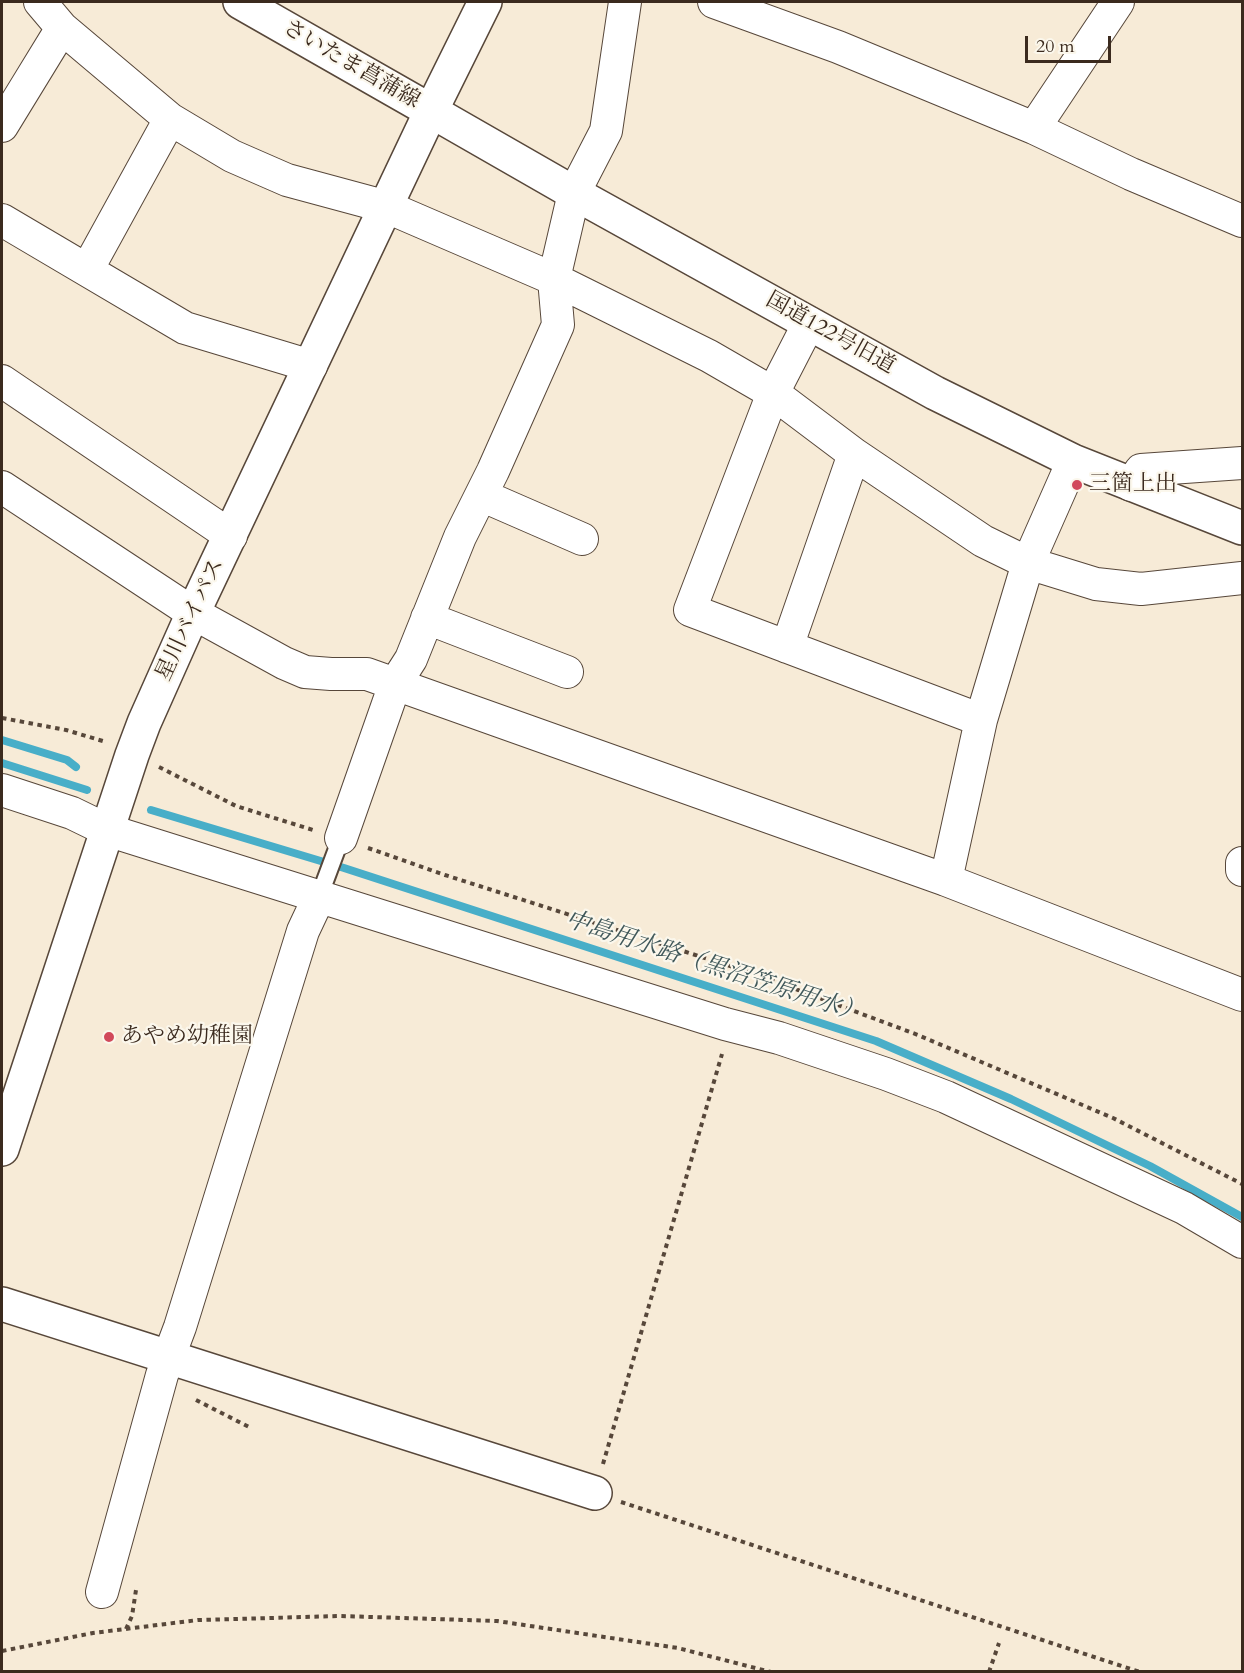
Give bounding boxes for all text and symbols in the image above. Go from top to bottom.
street label: さいたま菖蒲線 [278,15,424,115]
scale bar [1028,24,1114,62]
text: 20 m [1036,34,1075,59]
street label: 国道122号旧道 [761,288,899,380]
place label: 三箇上出 [1089,472,1177,498]
marker: 三箇上出 [1070,478,1084,492]
street label: 星川バイパス [151,555,231,685]
water label: 中島用水路（黒沼笠原用水） [561,906,867,1030]
place label: あやめ幼稚園 [121,1024,253,1050]
marker: あやめ幼稚園 [102,1030,116,1044]

